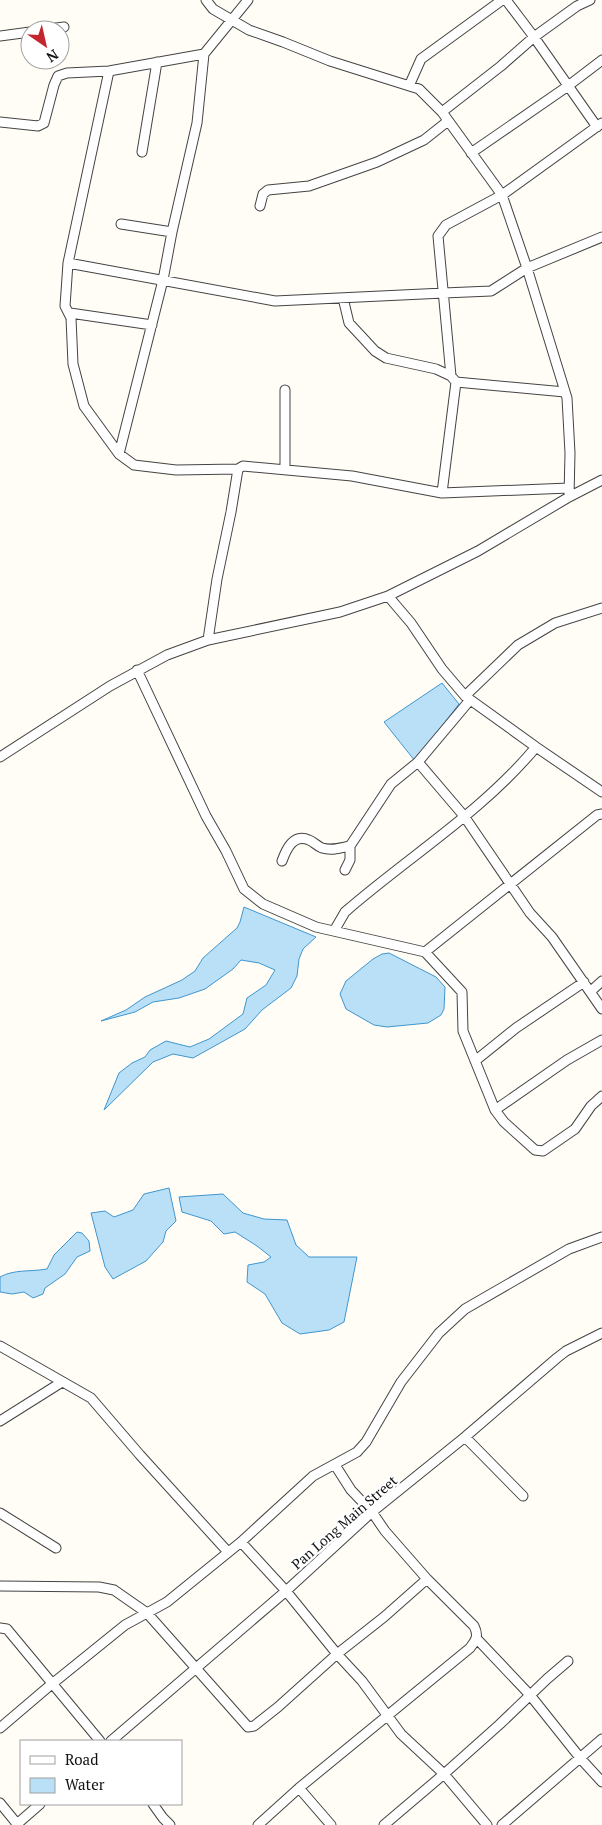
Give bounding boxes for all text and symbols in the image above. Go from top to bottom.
north arrow [20,20,70,70]
text: N [43,45,62,67]
street label: Pan Long Main Street [287,1470,401,1573]
legend [20,1740,182,1805]
text: Road [65,1749,98,1769]
text: Water [65,1774,105,1794]

